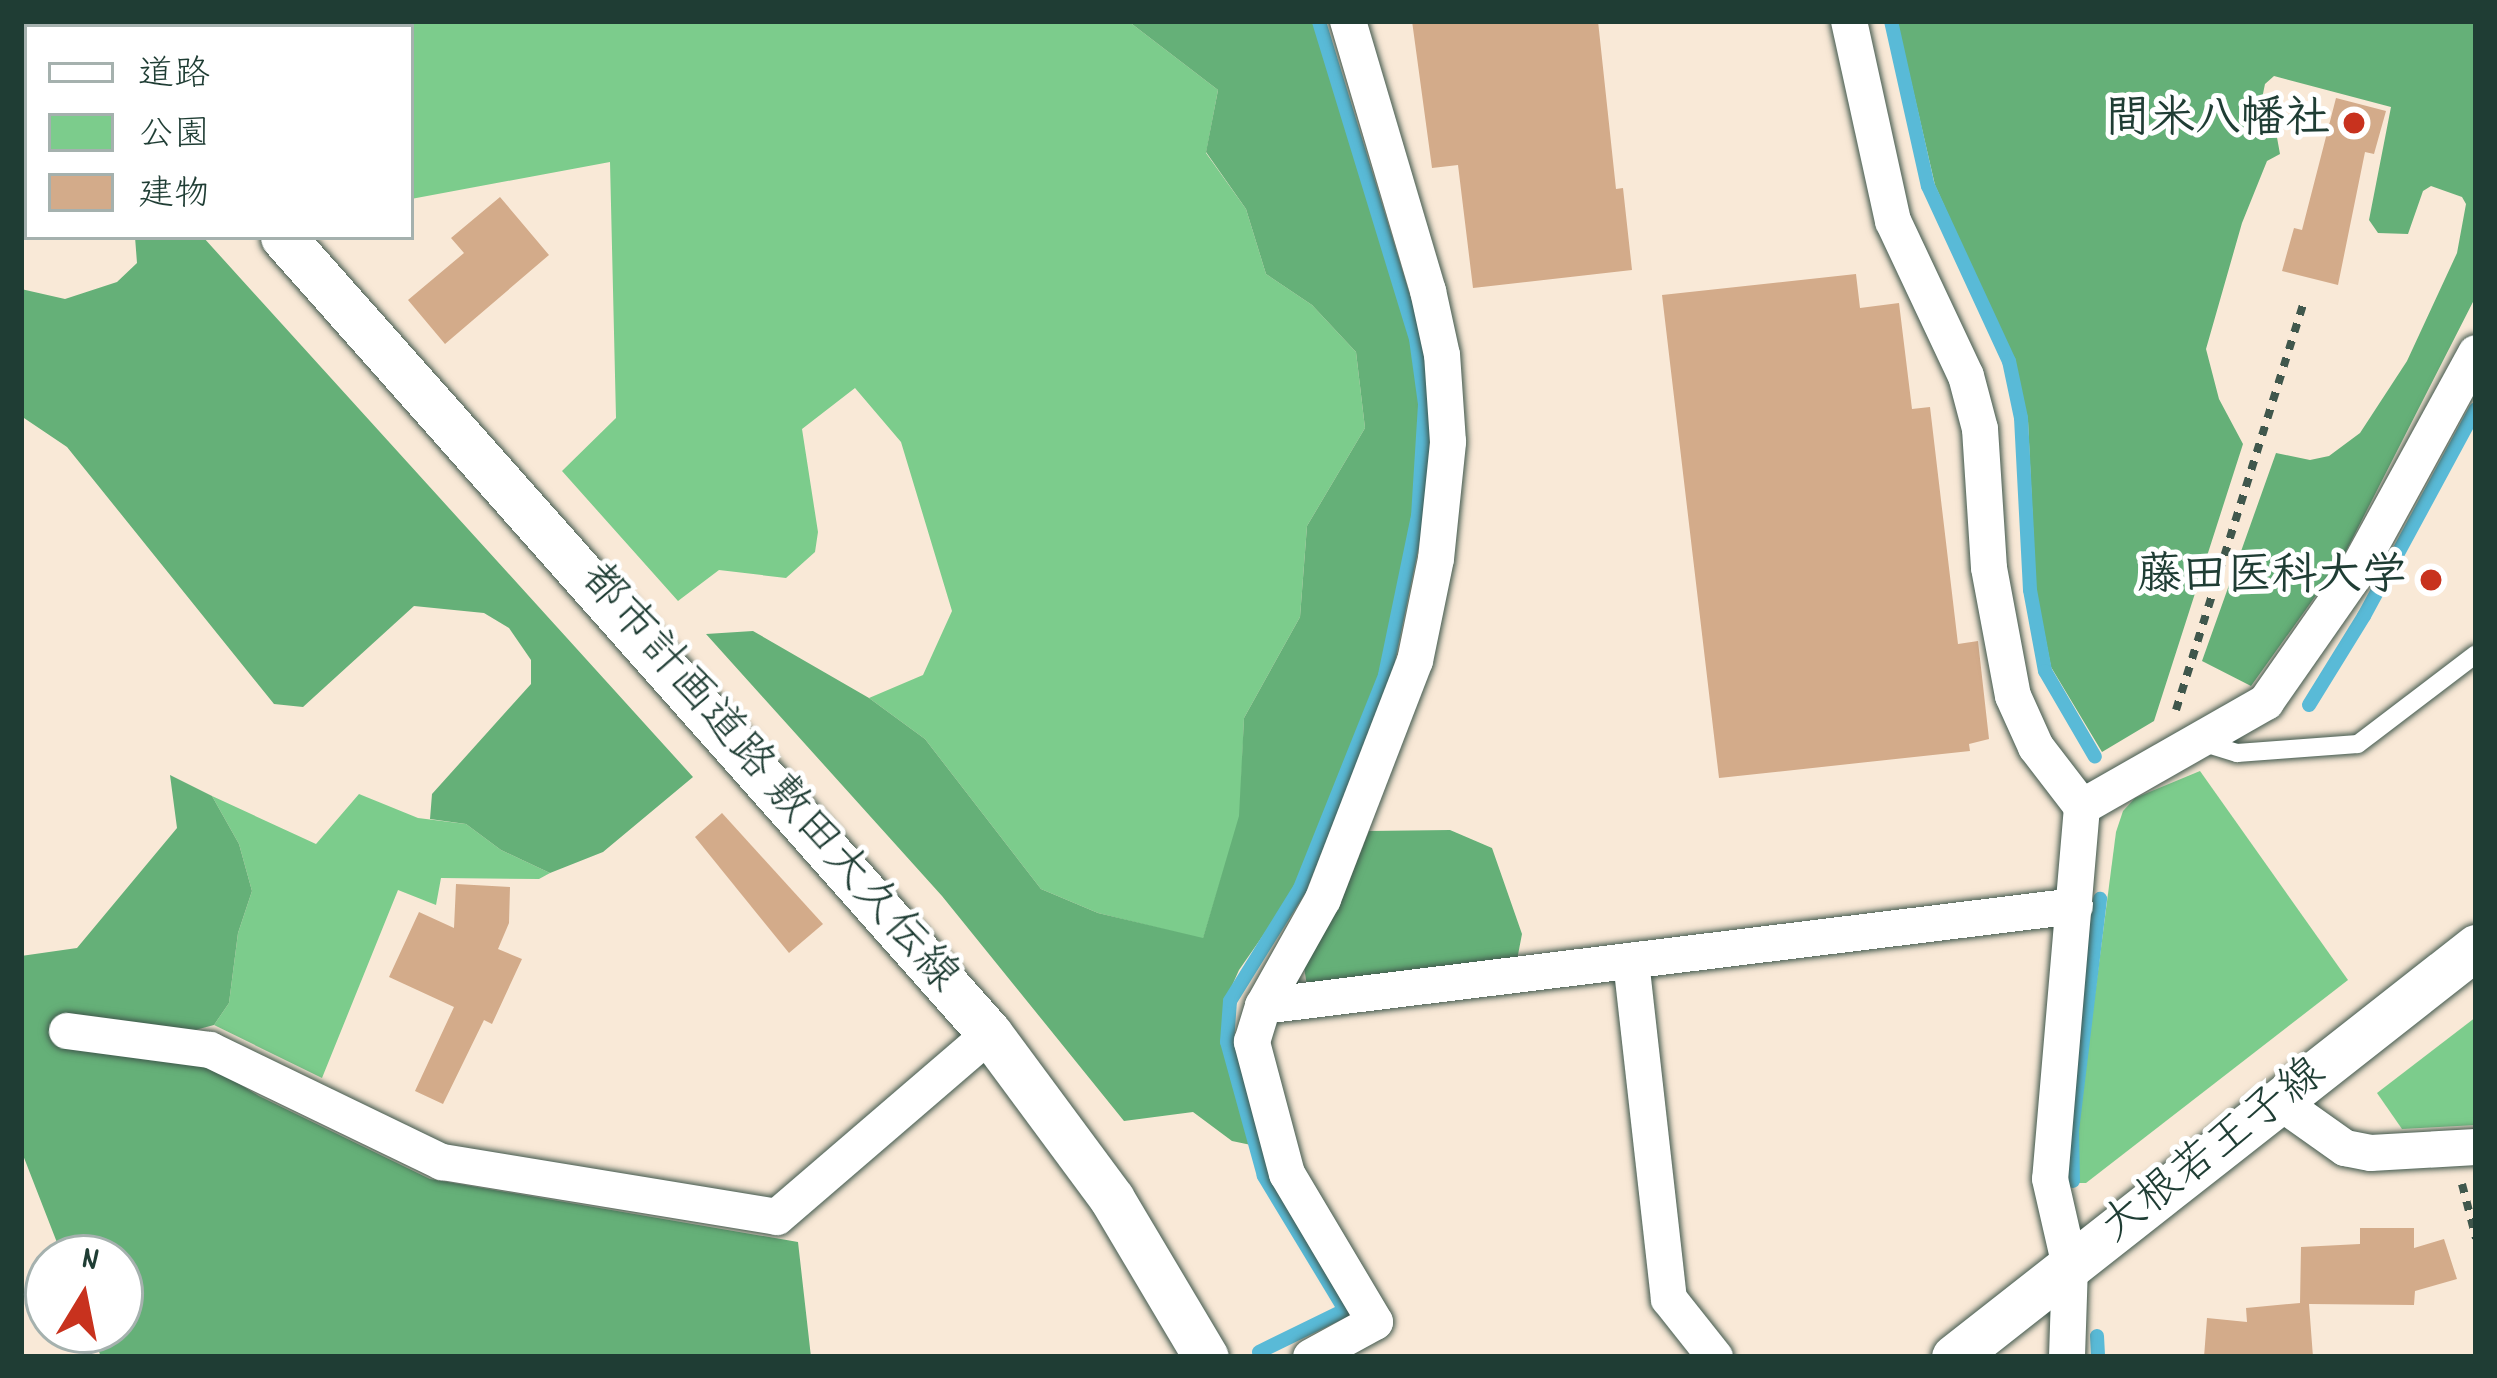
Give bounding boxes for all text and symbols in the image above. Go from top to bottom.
legend [24,24,414,240]
text: 道路 [138,51,210,103]
place label: 間米八幡社 [2105,96,2330,150]
marker: 間米八幡社 [2341,110,2367,136]
text: 公園 [138,111,210,163]
text: 建物 [138,171,210,223]
place label: 藤田医科大学 [2137,553,2407,607]
street label: 都市計画道路 敷田大久伝線 [566,555,968,1005]
marker: 藤田医科大学 [2418,567,2444,593]
street label: 大根若王子線 [2092,1049,2338,1257]
north arrow [24,1234,144,1354]
text: N [78,1236,102,1286]

